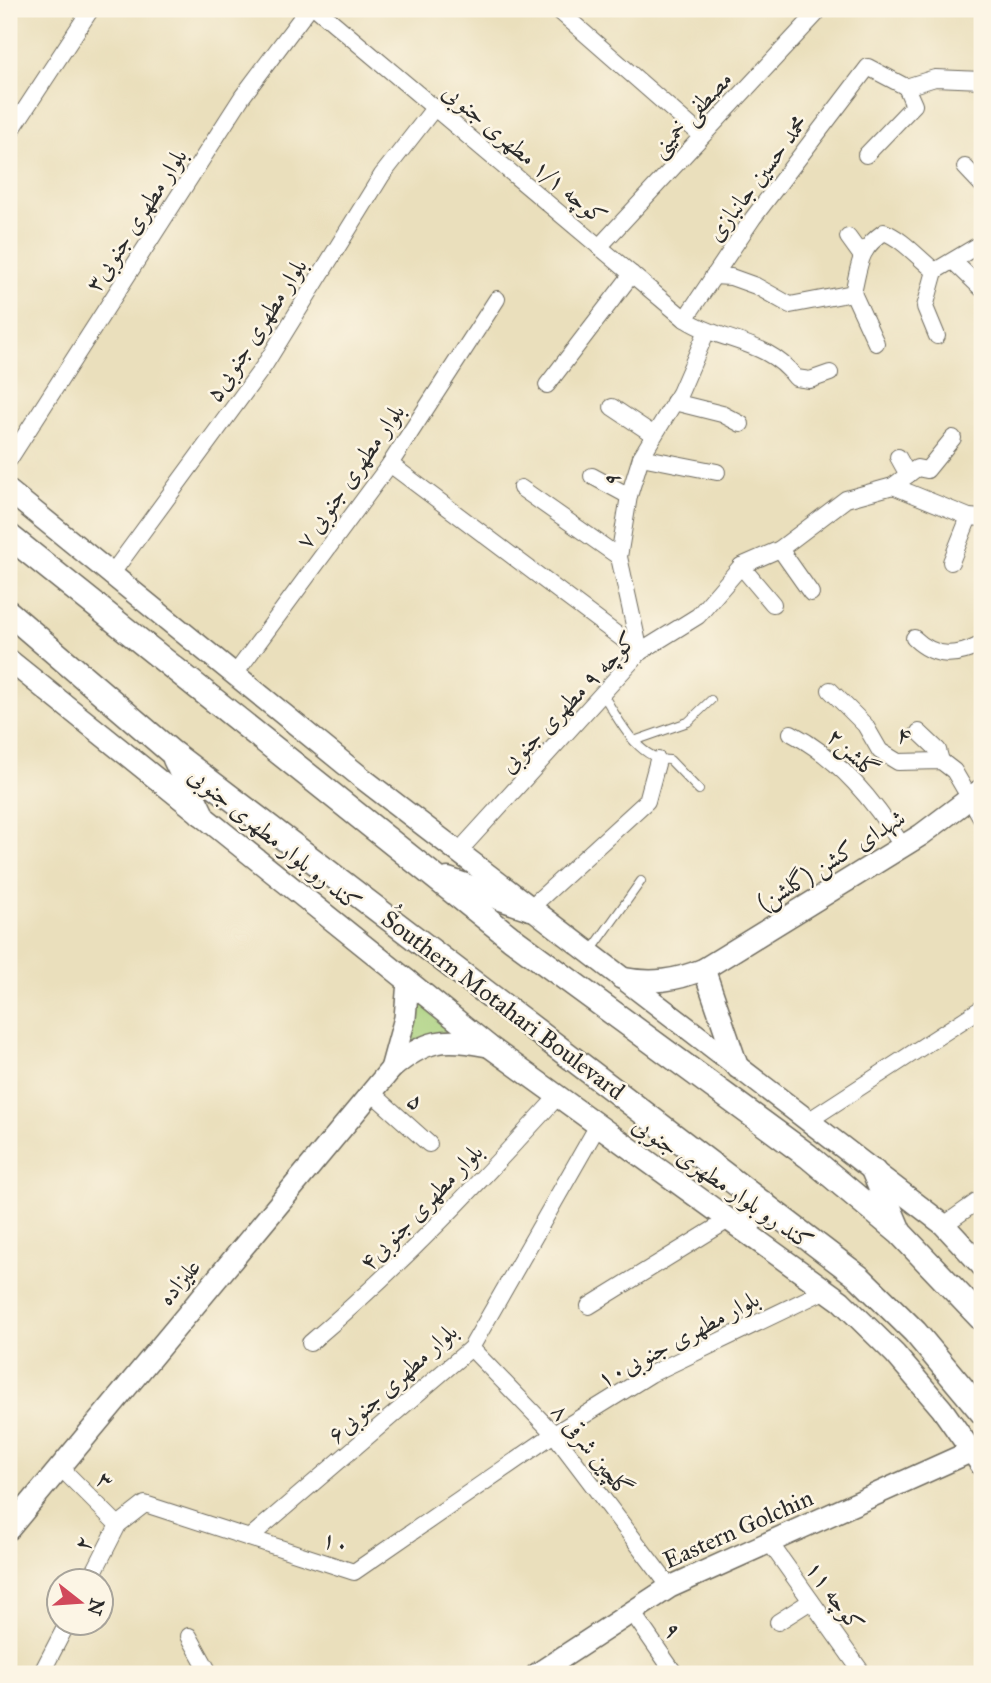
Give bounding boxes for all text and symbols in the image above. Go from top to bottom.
street label: مصطفی خمینی [643,64,740,165]
street label: کوچه ۱/۱ مطهری جنوبی [435,76,613,233]
street label: محمد حسین جانبازی [700,109,814,247]
street label: بلوار مطهری جنوبی۳ [78,142,195,299]
street label: ۵بلوار مطهری جنوبی [198,252,315,409]
street label: ۷ بلوار مطهری جنوبی [289,398,413,556]
street label: ۹ [595,468,627,490]
street label: کوچه ۹ مطهری جنوبی [493,625,645,780]
street label: ۴ [892,719,916,751]
street label: گلشن۲ [820,721,886,786]
street label: کند رو بلوار مطهری جنوبی [181,760,368,920]
street label: شهدای کشن (گلشن) [751,802,911,918]
street label: ُSouthern Motahari Boulevard [375,900,634,1106]
street label: ۵ [401,1085,431,1117]
street label: کند رو بلوار مطهری جنوبی [626,1109,819,1258]
street label: بلوار مطهری جنوبی۴ [353,1137,491,1278]
street label: علیزاده [151,1252,207,1312]
street label: بلوار مطهری جنوبی۱۰ [592,1284,765,1396]
street label: بلوار مطهری جنوبی۶ [320,1317,465,1451]
street label: ۸ گلچین شرقی [544,1397,639,1504]
street label: ۳ [89,1464,121,1496]
street label: Eastern Golchin [658,1483,818,1575]
street label: ۱۰ [318,1523,354,1561]
street label: ۲ [66,1530,100,1556]
street label: کوچه ۱۱ [797,1554,871,1639]
north arrow [46,1568,116,1638]
text: N [82,1596,109,1618]
street label: ۹ [657,1616,689,1644]

